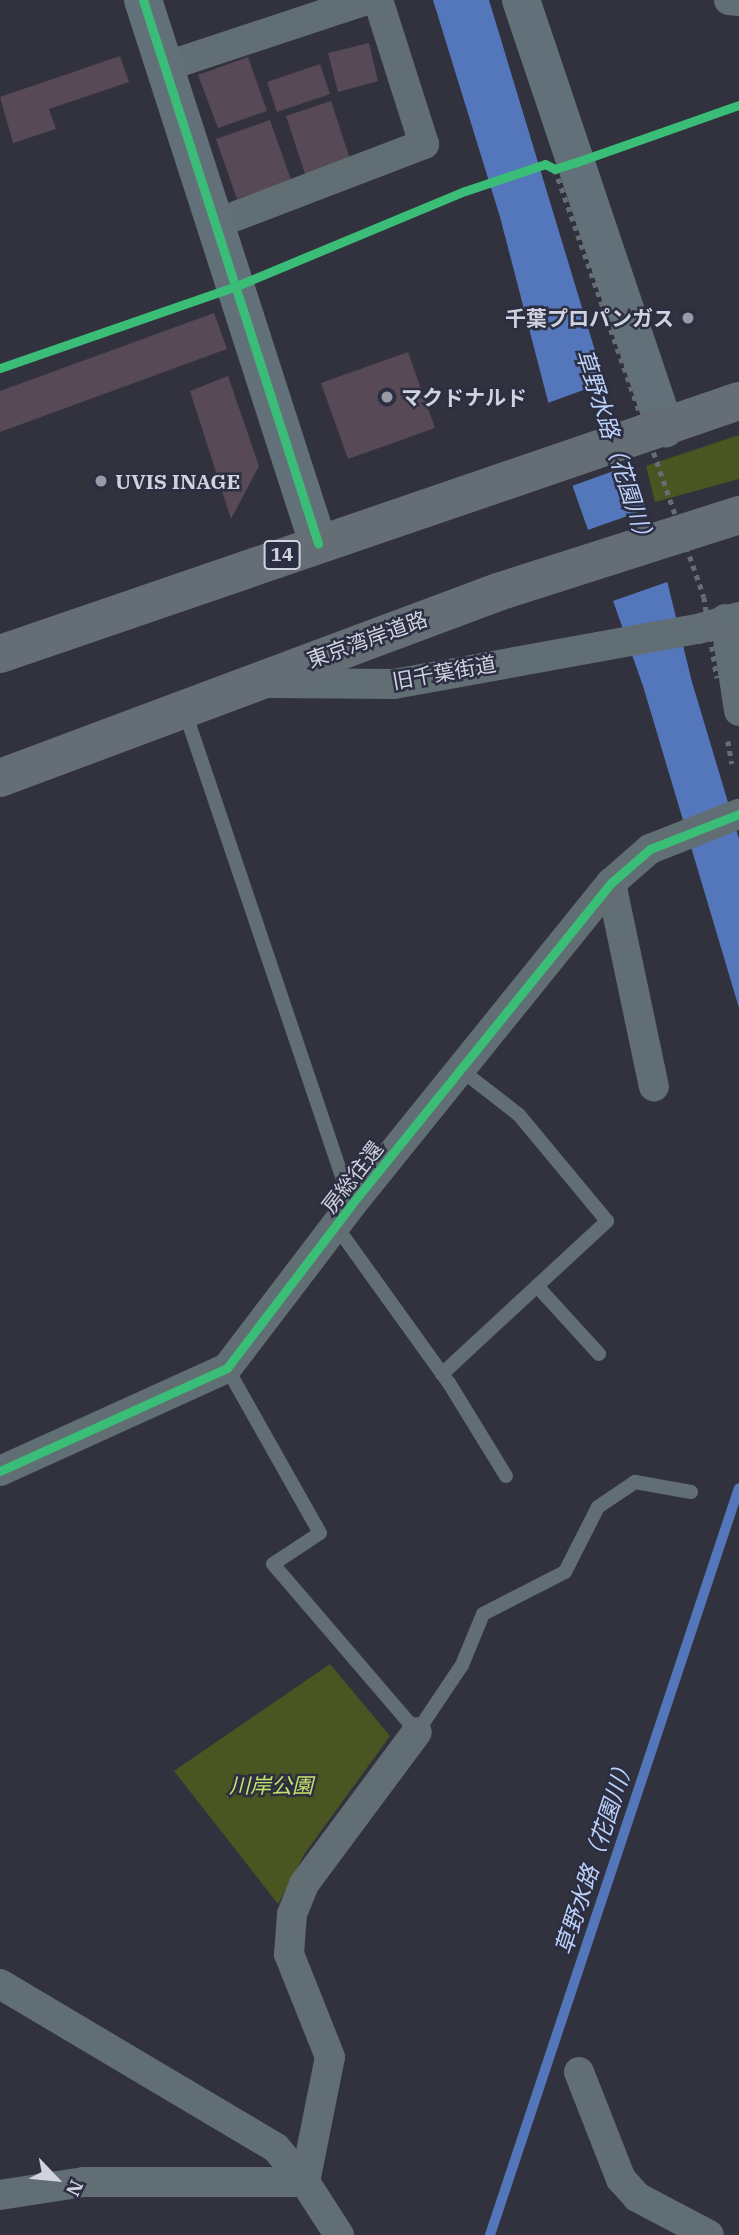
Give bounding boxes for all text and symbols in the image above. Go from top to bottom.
place label: 千葉プロパンガス [506,305,674,331]
marker: 千葉プロパンガス [680,310,696,326]
water label: 草野水路（花園川） [571,345,661,551]
place label: マクドナルド [401,384,527,410]
marker: マクドナルド [379,389,395,405]
place label: UVIS INAGE [115,468,240,494]
marker: UVIS INAGE [93,473,109,489]
road number: 14 [263,540,301,570]
street label: 東京湾岸道路 [303,606,431,672]
street label: 旧千葉街道 [390,650,498,694]
street label: 房総往還 [316,1136,388,1218]
water label: 草野水路（花園川） [549,1752,639,1958]
park label: 川岸公園 [229,1772,313,1798]
north arrow [21,2144,91,2214]
text: N [61,2176,89,2200]

